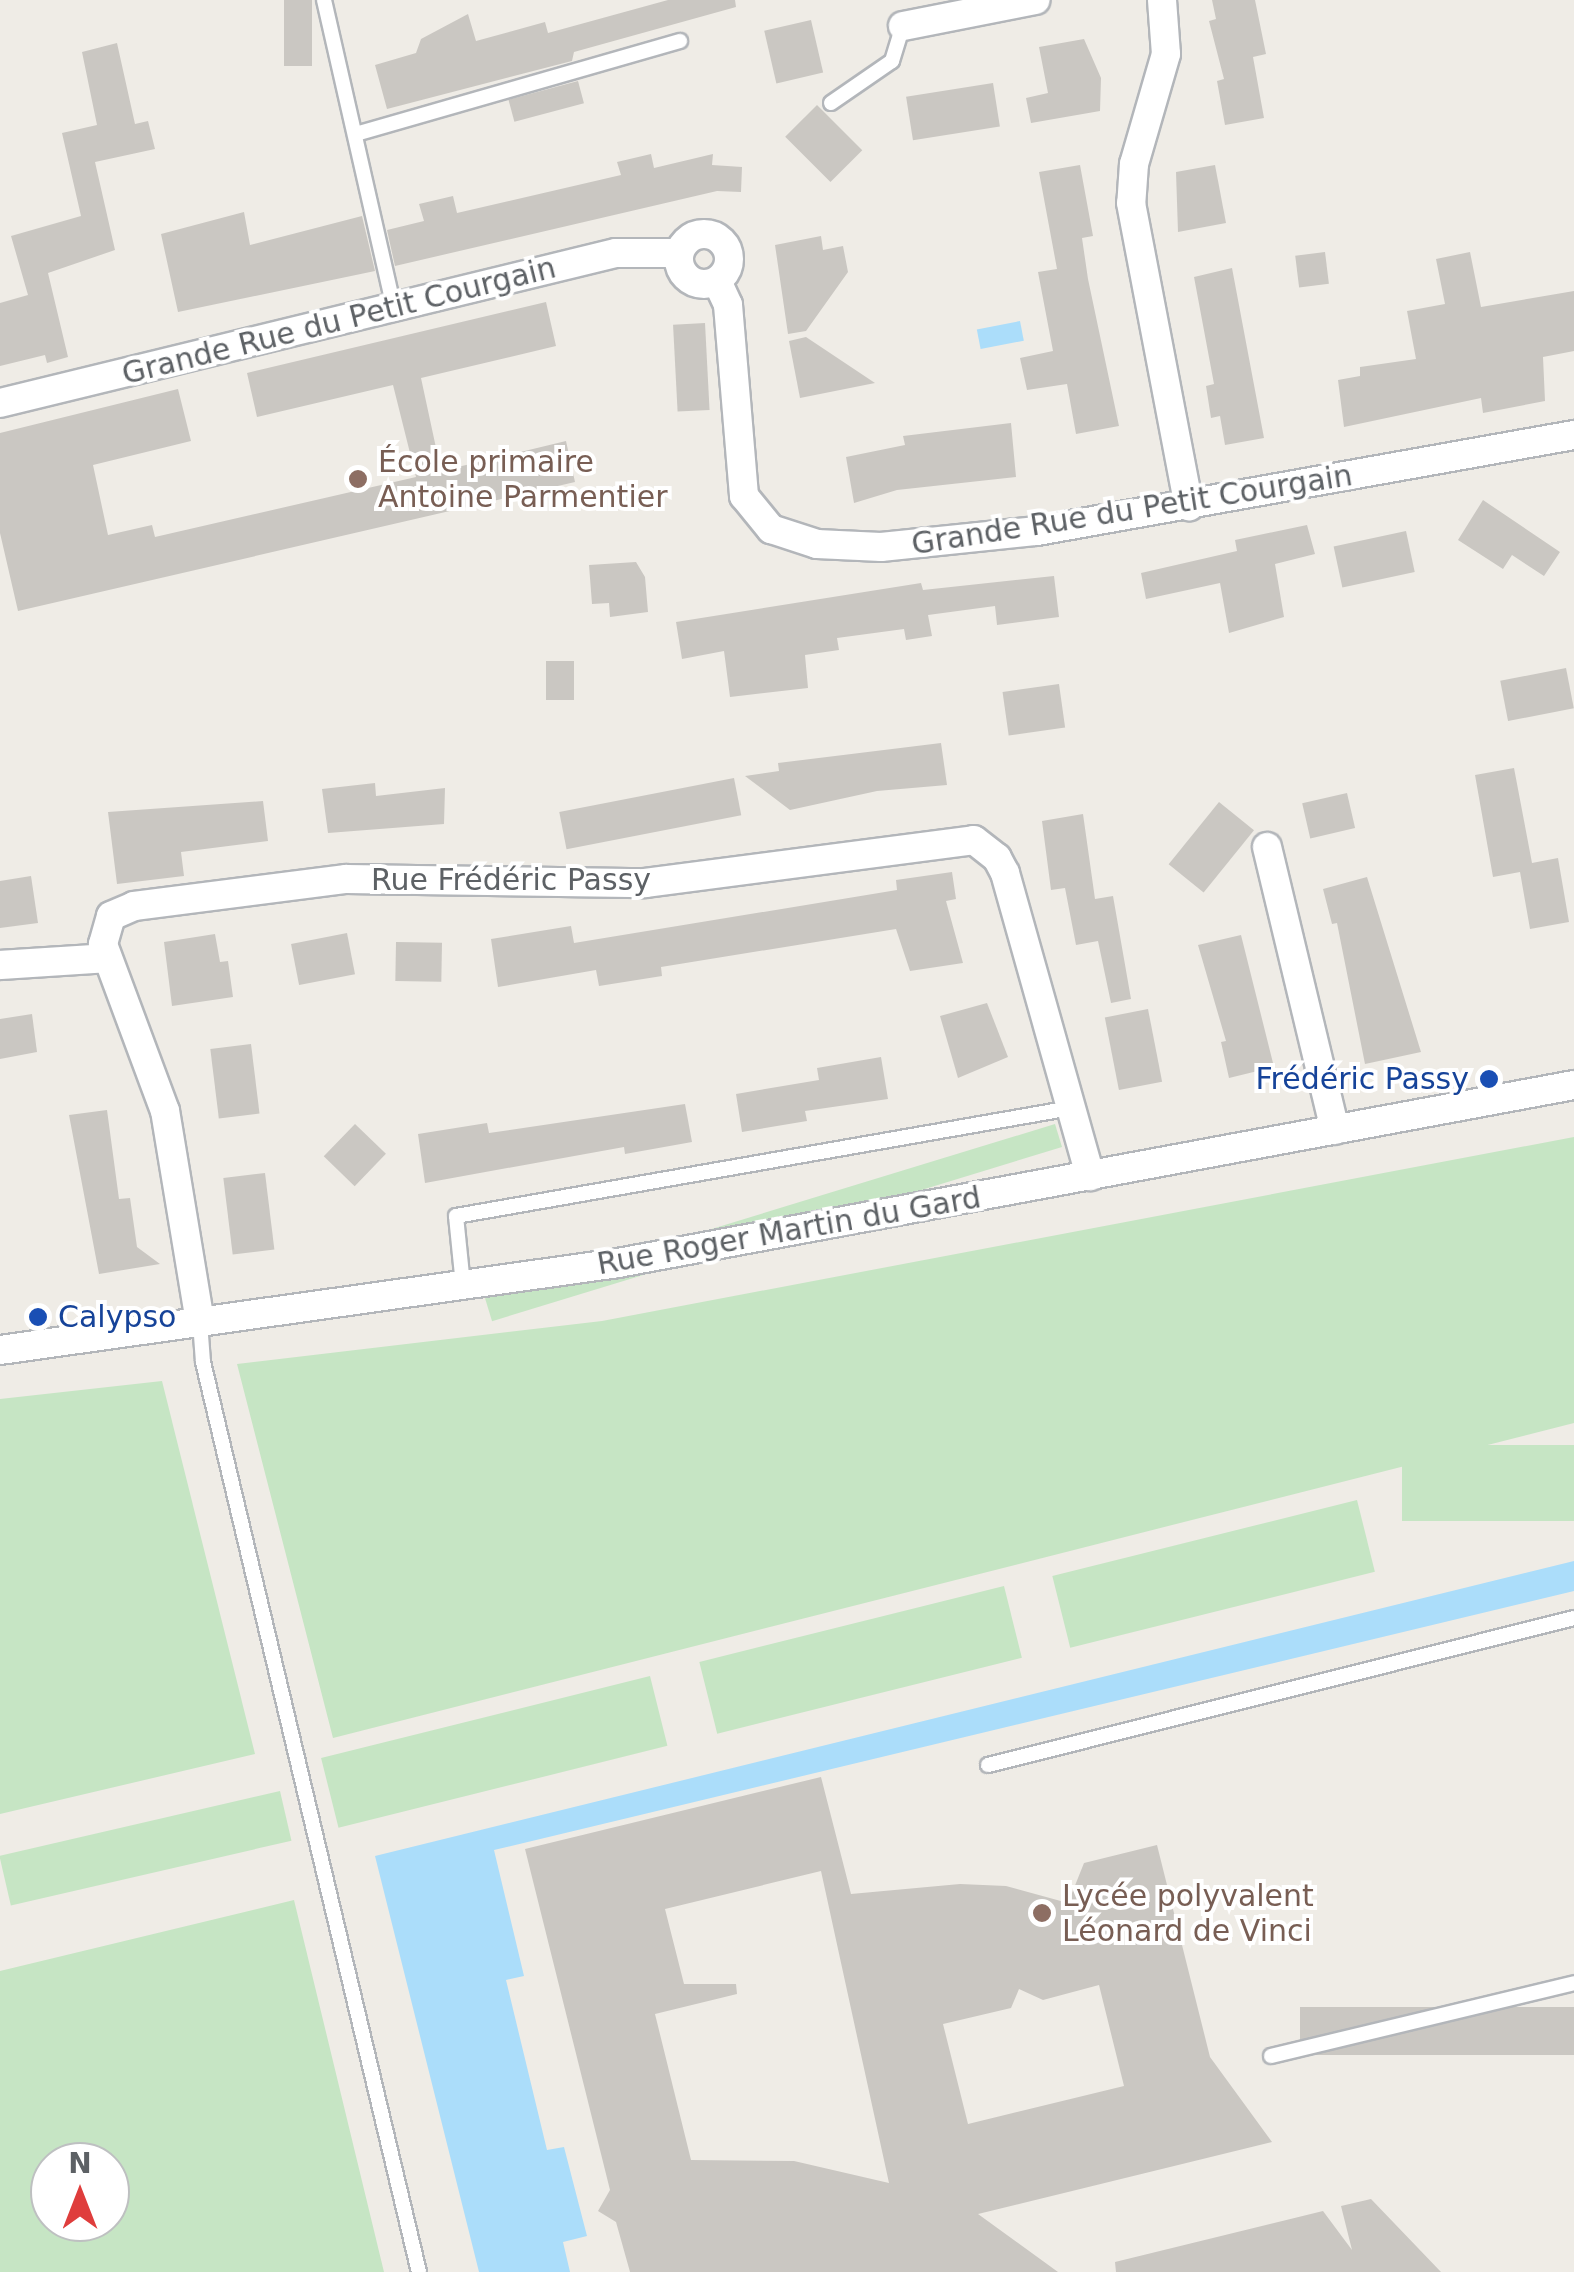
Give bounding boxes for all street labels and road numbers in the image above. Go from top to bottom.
street label: Grande Rue du Petit Courgain [118,250,560,392]
street label: Grande Rue du Petit Courgain [909,457,1355,563]
street label: Rue Frédéric Passy [371,862,651,898]
street label: Rue Roger Martin du Gard [594,1179,984,1283]

